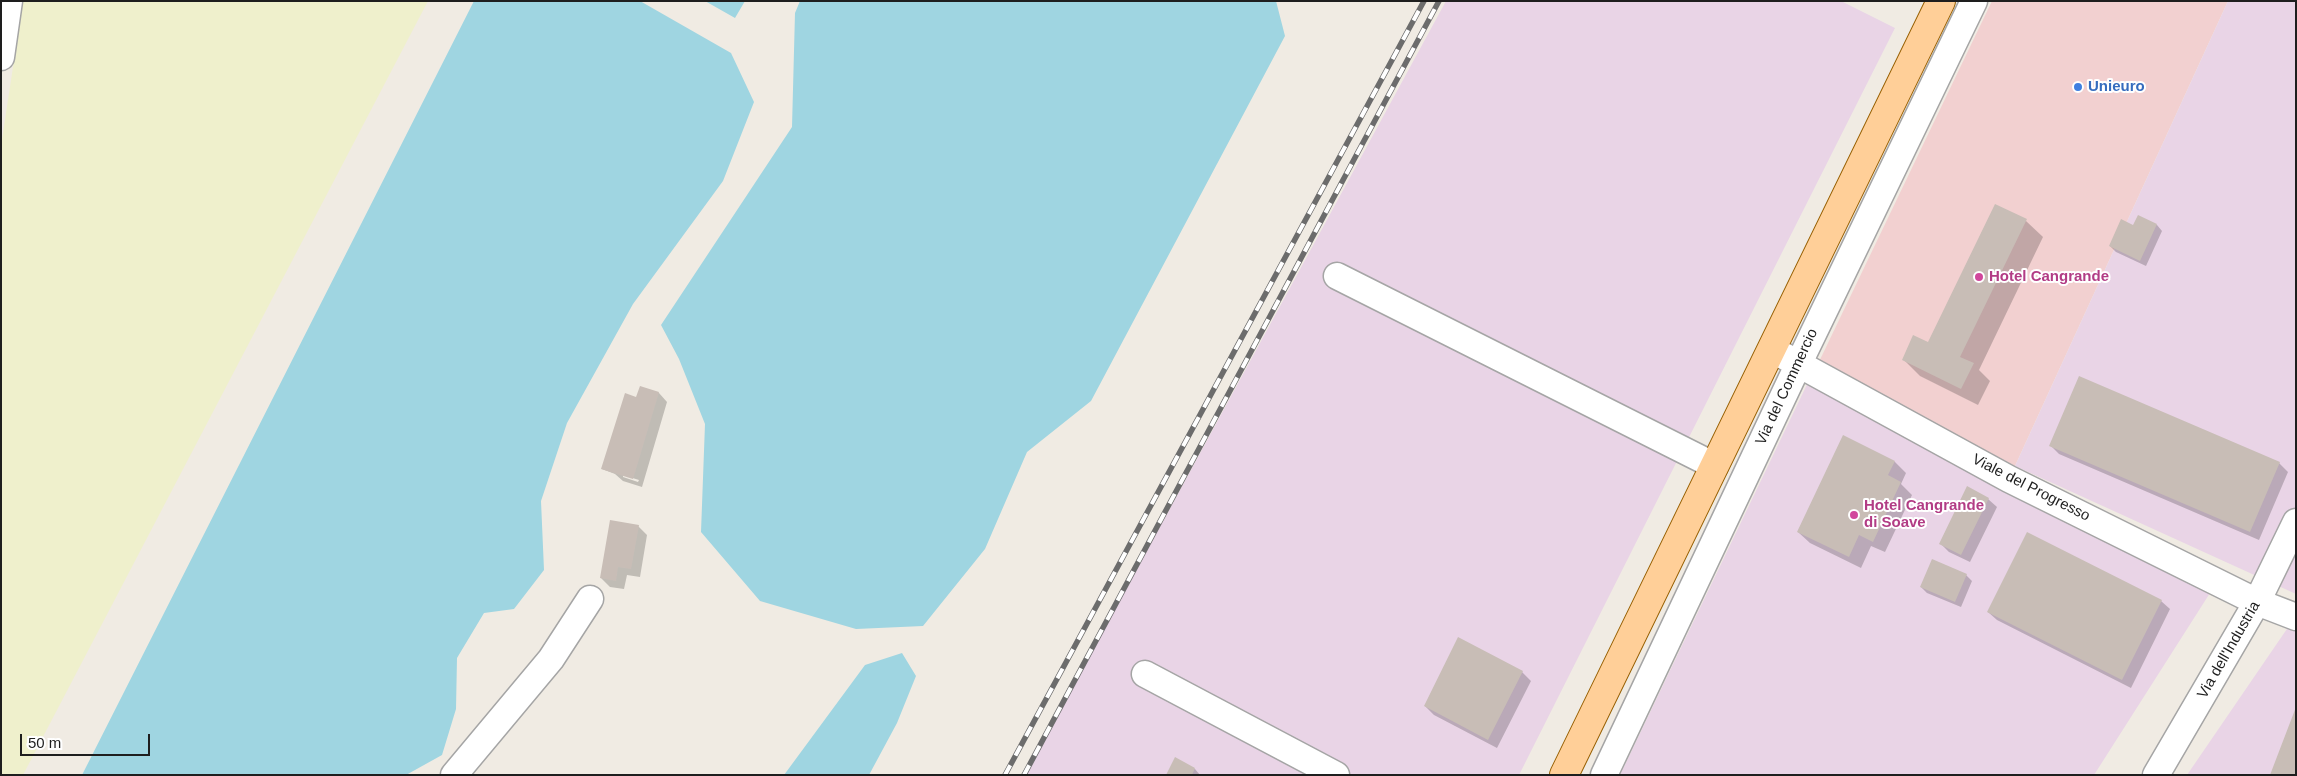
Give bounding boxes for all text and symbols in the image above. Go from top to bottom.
place label: Unieuro [2088,78,2145,96]
marker: Unieuro [2072,81,2084,93]
place label: Hotel Cangrande [1989,268,2109,286]
marker: Hotel Cangrande [1973,271,1985,283]
street label: Via del Commercio [1752,326,1822,448]
street label: Viale del Progresso [1969,451,2093,525]
place label: Hotel Cangrande di Soave [1864,497,1984,532]
marker: Hotel Cangrande di Soave [1848,509,1860,521]
street label: Via dell'Industria [2194,598,2264,702]
scale bar [22,724,152,756]
text: 50 m [28,734,61,751]

